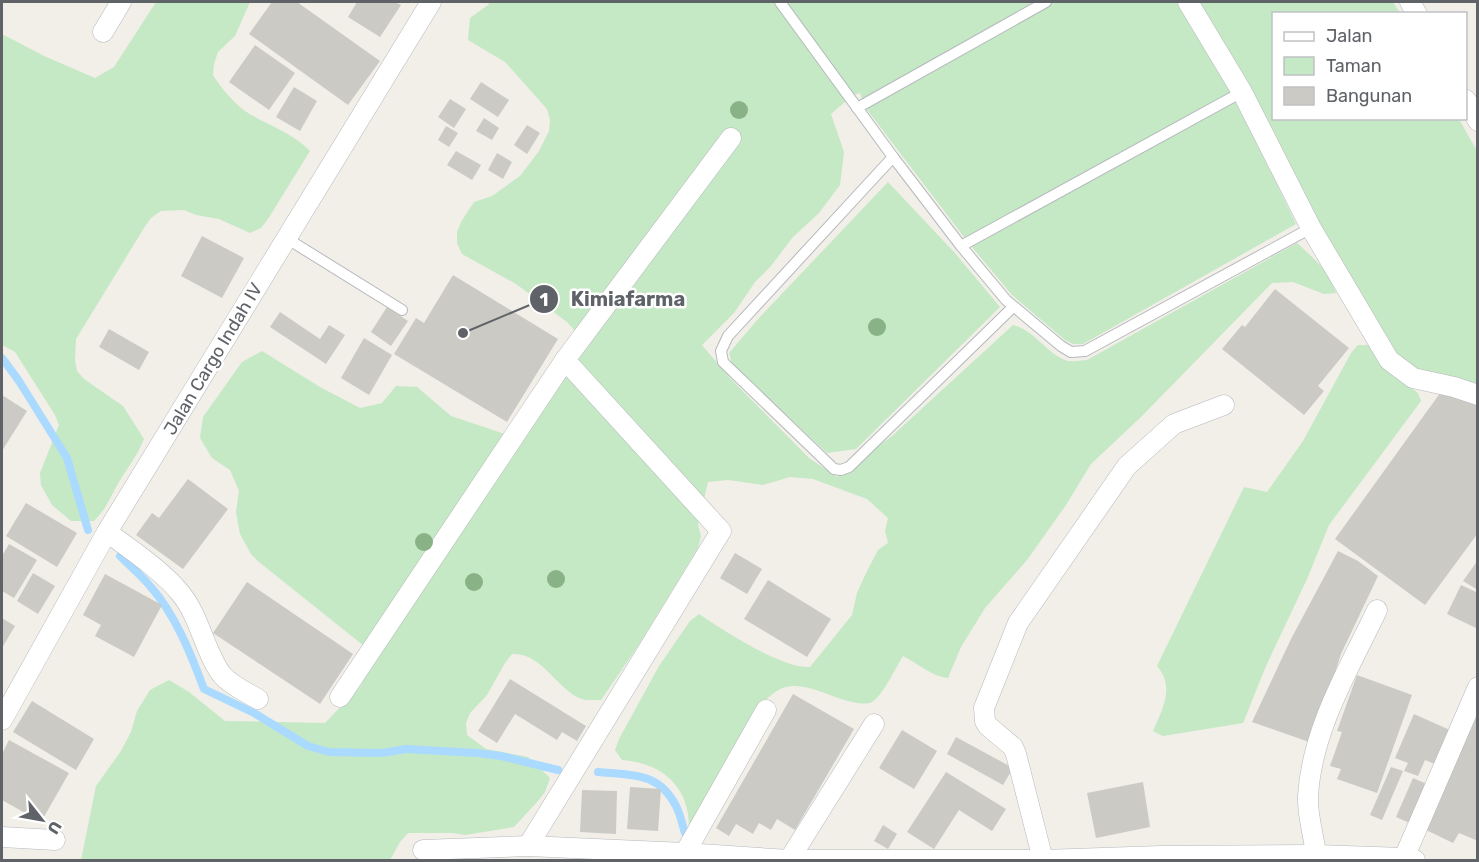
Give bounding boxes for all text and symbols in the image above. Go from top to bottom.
legend [1272,12,1467,120]
text: Jalan [1326,25,1373,47]
text: Taman [1326,55,1382,77]
text: Bangunan [1326,85,1412,107]
street label: Jalan Cargo Indah IV [159,279,267,439]
callout: Kimiafarma [529,280,698,318]
text: Kimiafarma [571,287,685,311]
text: 1 [540,289,548,311]
north arrow [12,790,72,850]
text: U [43,818,66,837]

